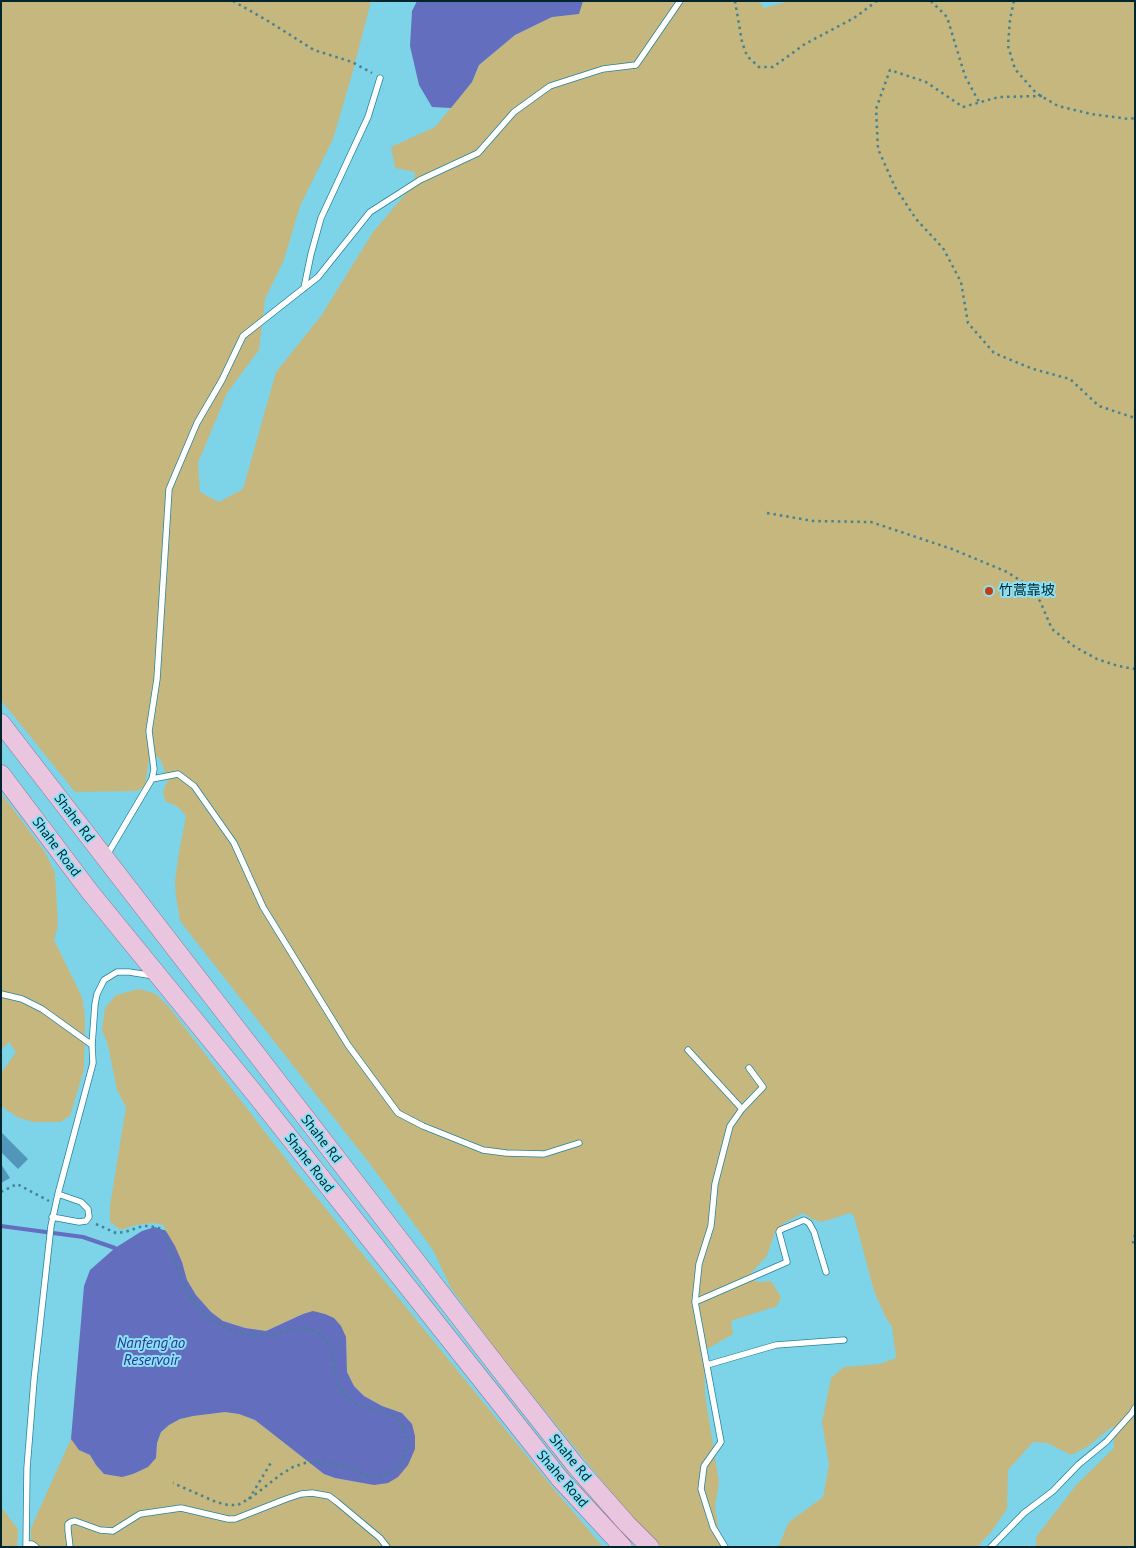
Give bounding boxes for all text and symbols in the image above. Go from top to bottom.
place label: 竹蒿靠坡 [999,583,1055,599]
marker: 竹蒿靠坡 [983,585,995,597]
street label: Shahe Rd [50,790,98,846]
street label: Shahe Road [28,814,84,880]
street label: Shahe Rd [297,1112,345,1166]
street label: Shahe Road [281,1130,337,1196]
water label: Nanfeng'ao Reservoir [117,1335,185,1370]
street label: Shahe Rd [545,1431,595,1485]
street label: Shahe Road [533,1447,591,1511]

